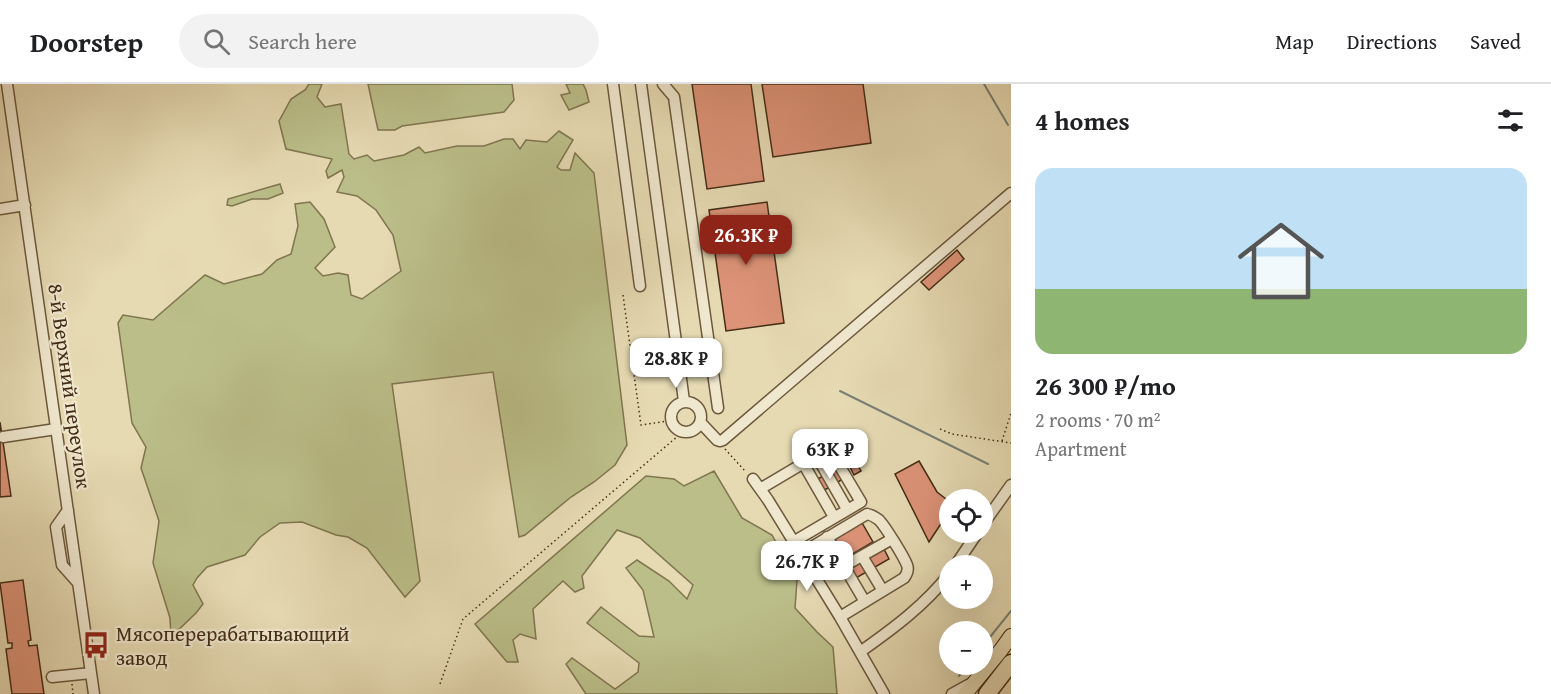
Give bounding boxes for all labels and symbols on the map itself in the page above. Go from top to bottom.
pin: 26.3K ₽ [691,215,801,266]
street label: 8-й Верхний переулок [40,281,100,491]
pin: 28.8K ₽ [621,338,731,389]
pin: 63K ₽ [788,429,872,480]
pin: 26.7K ₽ [752,541,862,592]
place label: Мясоперерабатывающий завод [116,618,350,673]
bus stop icon: Мясоперерабатывающий завод [81,630,111,660]

